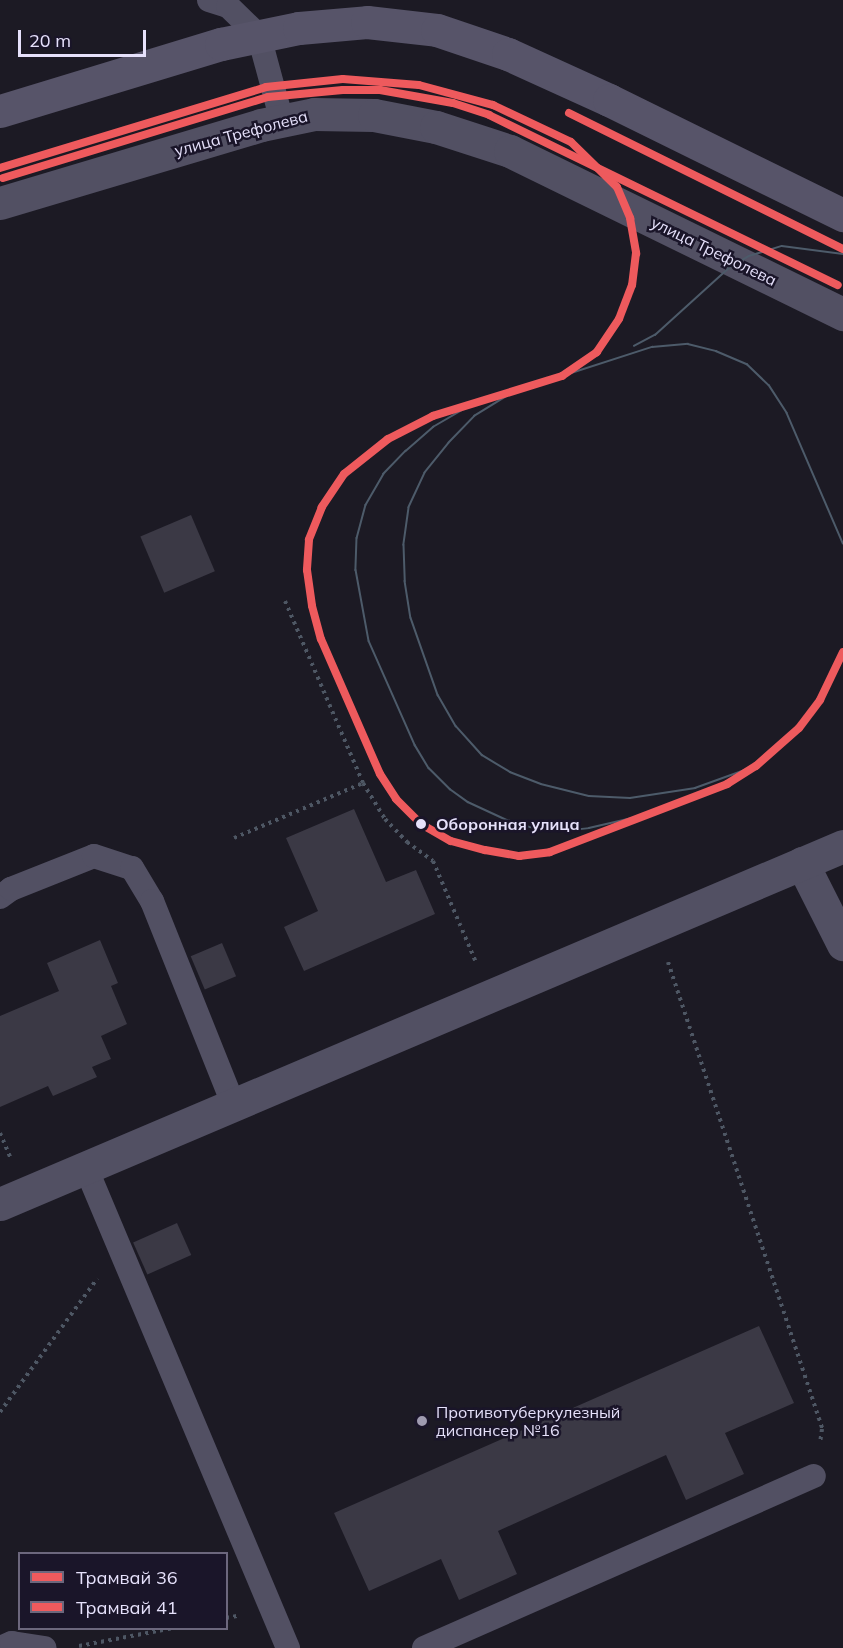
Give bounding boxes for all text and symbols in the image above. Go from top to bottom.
scale bar [21,18,148,56]
text: 20 m [29,29,71,52]
street label: улица Трефолева [172,106,310,160]
street label: улица Трефолева [648,212,780,290]
marker: Оборонная улица [411,814,431,834]
place label: Оборонная улица [436,814,580,834]
place label: Противотуберкулезный диспансер №16 [436,1402,620,1440]
marker: Противотуберкулезный диспансер №16 [413,1412,431,1430]
legend [18,1552,228,1630]
text: Трамвай 36 [76,1566,178,1589]
text: Трамвай 41 [76,1596,178,1619]

